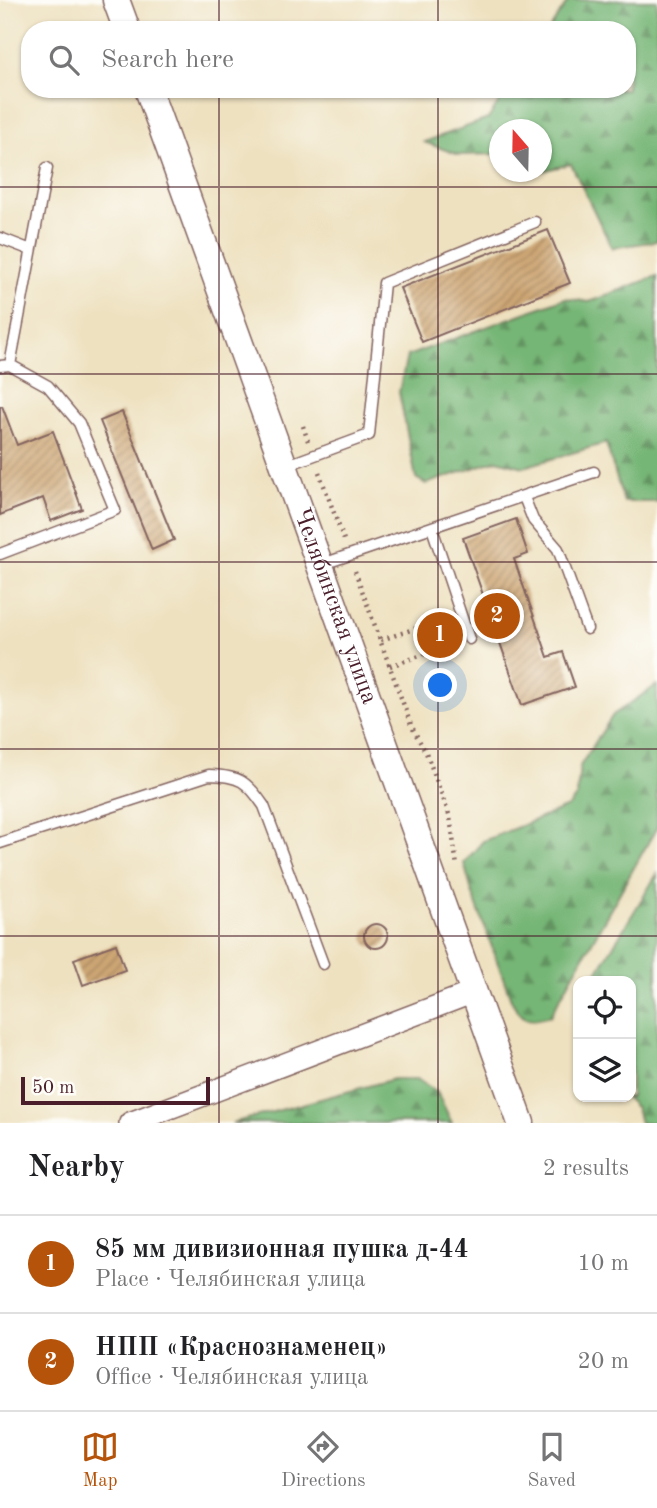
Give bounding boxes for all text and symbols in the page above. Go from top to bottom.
search box [21,21,636,98]
icon: search [45,41,83,79]
text: Search here [101,47,234,73]
north arrow [489,119,552,182]
street label: Челябинская улица [288,505,381,708]
pin: 2 [474,590,520,642]
pin: 1 [417,609,463,661]
your location [423,668,457,702]
map controls [573,976,636,1102]
button: locate [573,976,636,1039]
button: layers [573,1039,636,1102]
scale bar [21,1074,210,1106]
text: 50 m [32,1079,74,1098]
text: Nearby [28,1153,125,1183]
text: 2 results [543,1157,629,1180]
text: 85 мм дивизионная пушка д-44 [95,1237,469,1263]
text: 1 [44,1252,58,1275]
text: 10 m [578,1252,629,1275]
text: Place · Челябинская улица [95,1268,366,1291]
text: НПП «Краснознаменец» [95,1335,388,1361]
text: 2 [44,1350,58,1373]
text: 20 m [578,1350,629,1373]
text: Office · Челябинская улица [95,1366,368,1389]
tab: Map [81,1428,119,1493]
tab: Directions [281,1428,366,1493]
tab: Saved [528,1428,576,1493]

